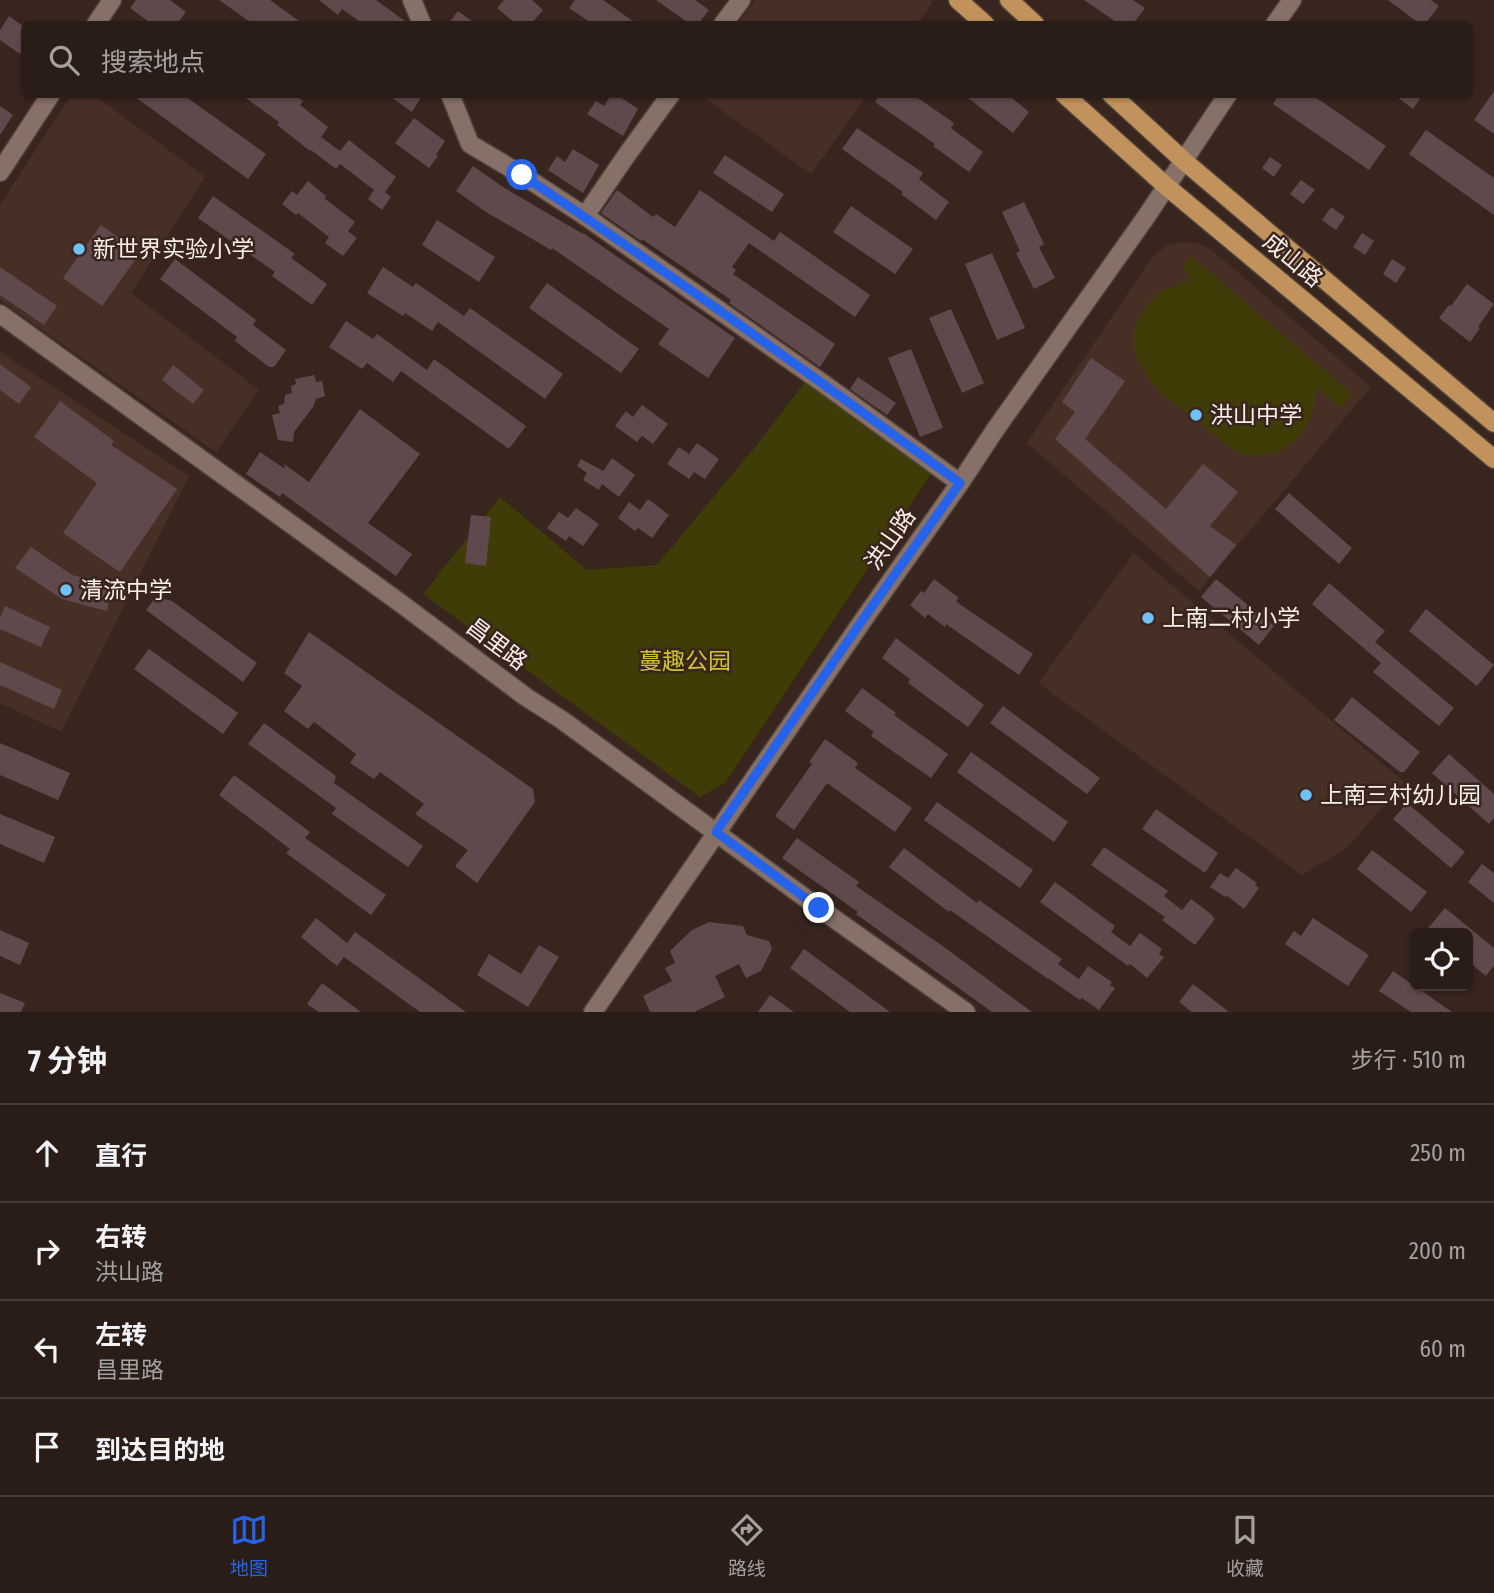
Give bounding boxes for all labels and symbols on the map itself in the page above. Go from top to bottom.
route start [506,159,537,190]
street label: 成山路 [1258,227,1328,293]
place label: 新世界实验小学 [93,235,254,263]
marker: 新世界实验小学 [71,241,87,257]
place label: 洪山中学 [1210,401,1302,429]
marker: 洪山中学 [1188,407,1204,423]
street label: 洪山路 [859,503,921,575]
place label: 清流中学 [80,576,172,604]
marker: 清流中学 [58,582,74,598]
place label: 上南二村小学 [1162,604,1300,632]
marker: 上南二村小学 [1140,610,1156,626]
street label: 昌里路 [461,612,533,676]
park label: 蔓趣公园 [639,647,731,675]
place label: 上南三村幼儿园 [1320,781,1481,809]
marker: 上南三村幼儿园 [1298,787,1314,803]
route end [803,892,834,923]

